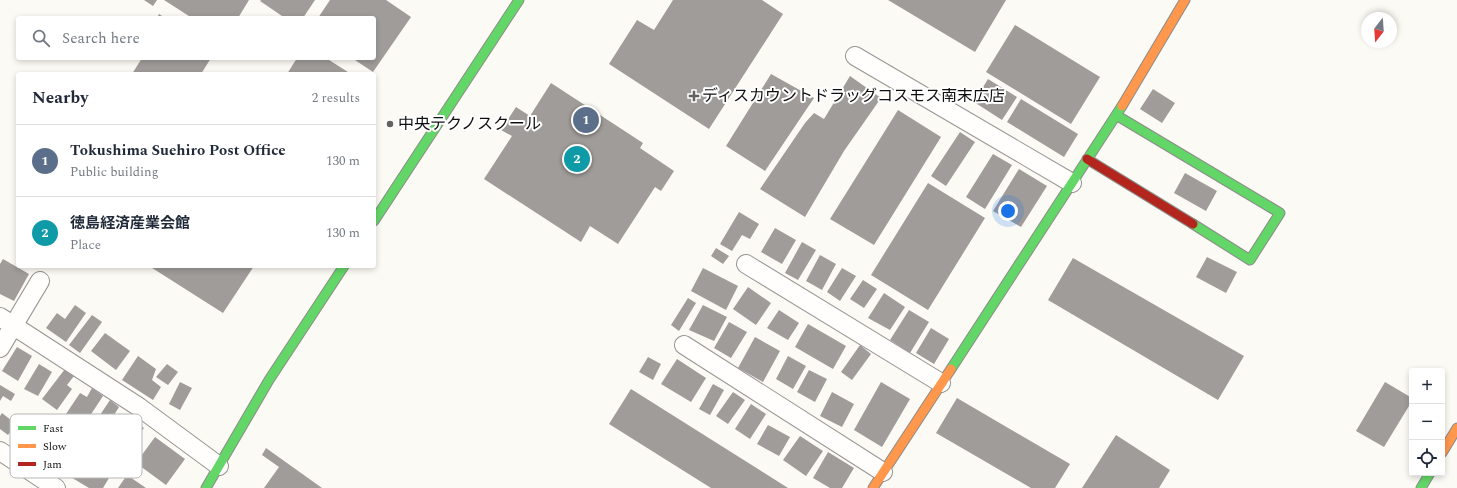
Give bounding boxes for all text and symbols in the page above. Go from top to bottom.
north arrow [1361,12,1397,48]
search box [16,16,376,60]
icon: search [30,27,52,49]
text: Search here [62,27,140,50]
place label: ディスカウントドラッグコスモス南末広店 [702,84,1005,108]
text: Nearby [32,85,88,111]
text: 2 results [312,88,360,108]
marker: ディスカウントドラッグコスモス南末広店 [689,91,699,101]
pin: 1 [573,105,599,135]
place label: 中央テクノスクール [398,112,541,136]
marker: 中央テクノスクール [385,119,395,129]
text: Tokushima Suehiro Post Office [70,139,286,162]
pin: 2 [564,144,590,174]
text: 1 [41,151,49,171]
text: 130 m [326,151,360,171]
text: Public building [70,162,159,182]
your location [998,201,1018,221]
text: 徳島経済産業会館 [70,212,190,235]
text: 2 [41,223,49,243]
text: 130 m [326,223,360,243]
text: Place [70,235,101,255]
map controls [1409,368,1445,476]
button: + [1409,368,1445,404]
button: − [1409,404,1445,440]
legend [10,414,142,478]
text: Fast [43,420,64,437]
text: Slow [43,438,67,455]
button: locate [1409,440,1445,476]
text: Jam [43,456,62,473]

